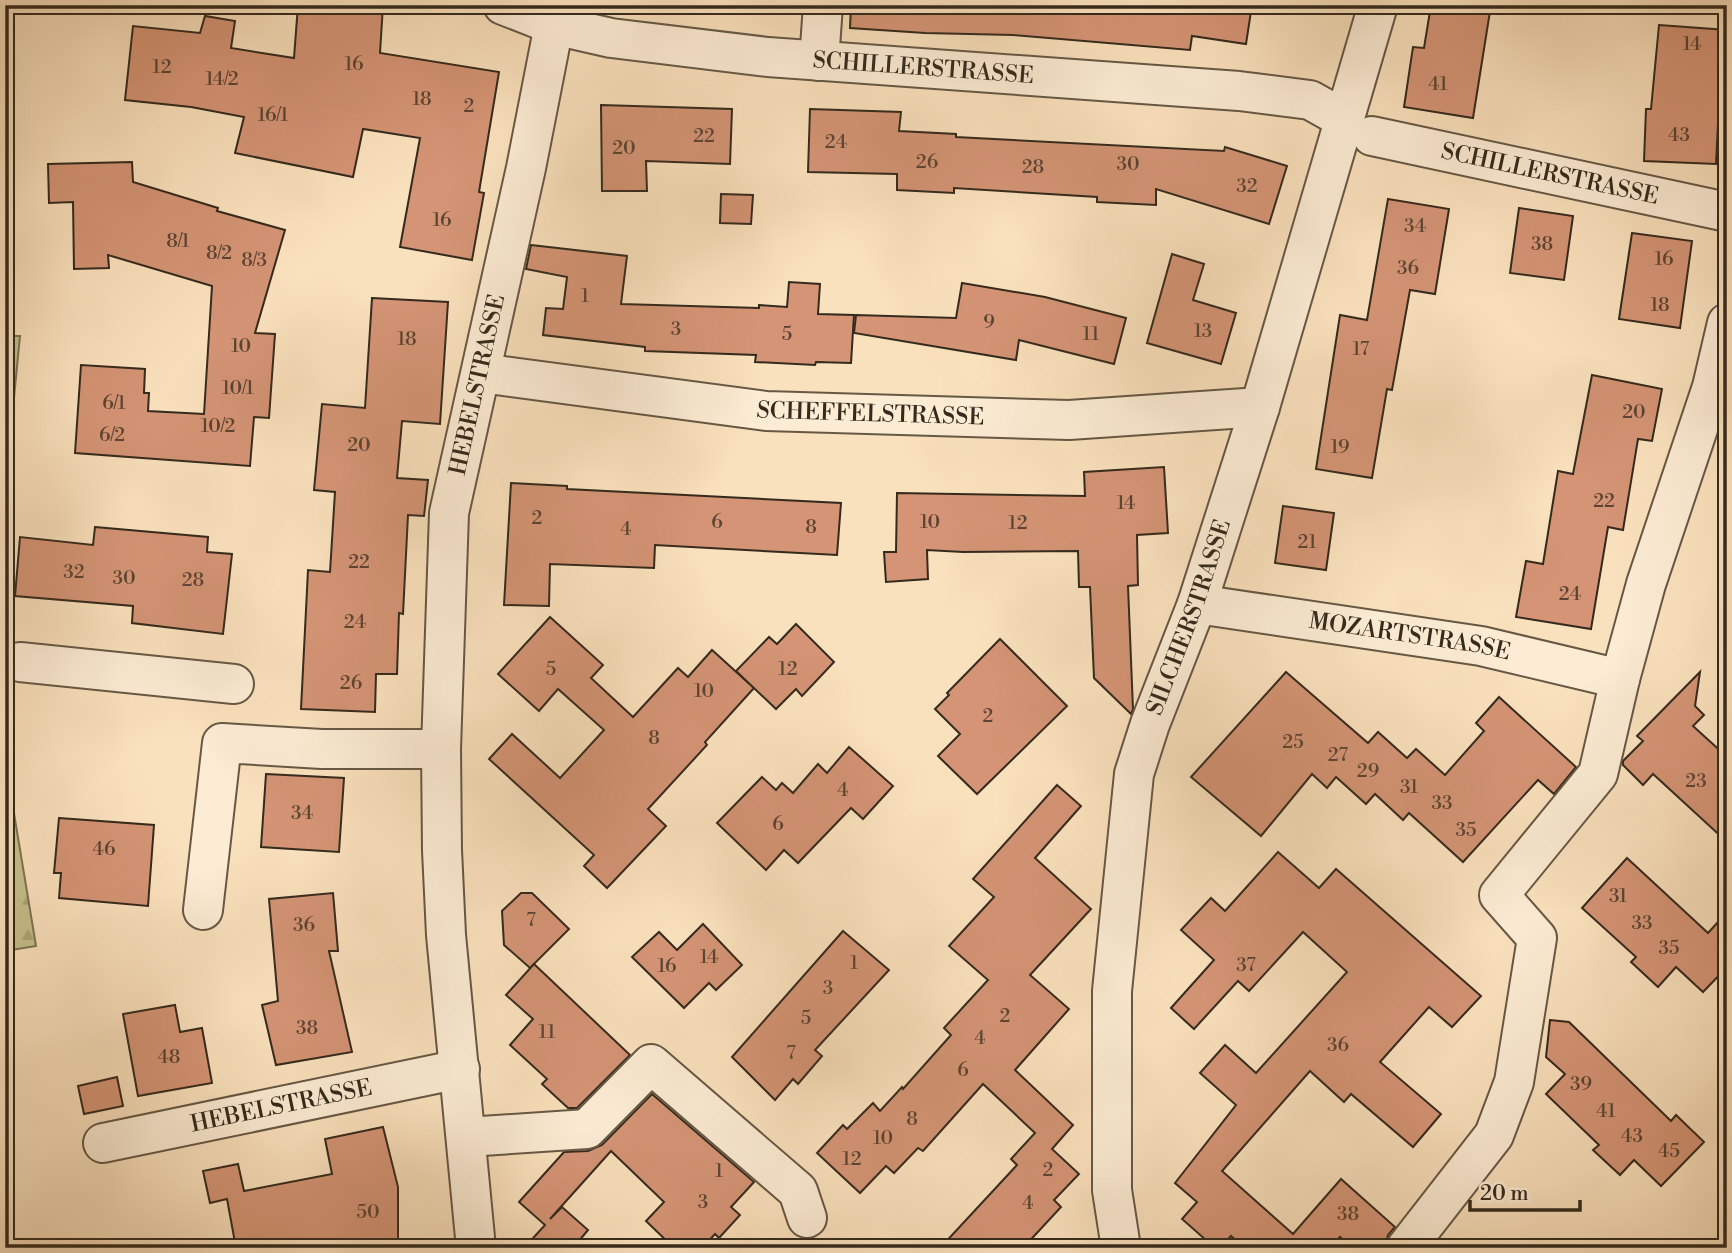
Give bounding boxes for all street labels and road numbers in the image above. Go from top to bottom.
street label: SCHILLERSTRASSE [812,46,1035,90]
street label: SCHILLERSTRASSE [1439,137,1661,211]
street label: HEBELSTRASSE [444,292,511,478]
street label: SCHEFFELSTRASSE [755,396,985,431]
street label: SILCHERSTRASSE [1141,516,1237,719]
street label: MOZARTSTRASSE [1307,607,1513,666]
street label: HEBELSTRASSE [188,1074,374,1139]

